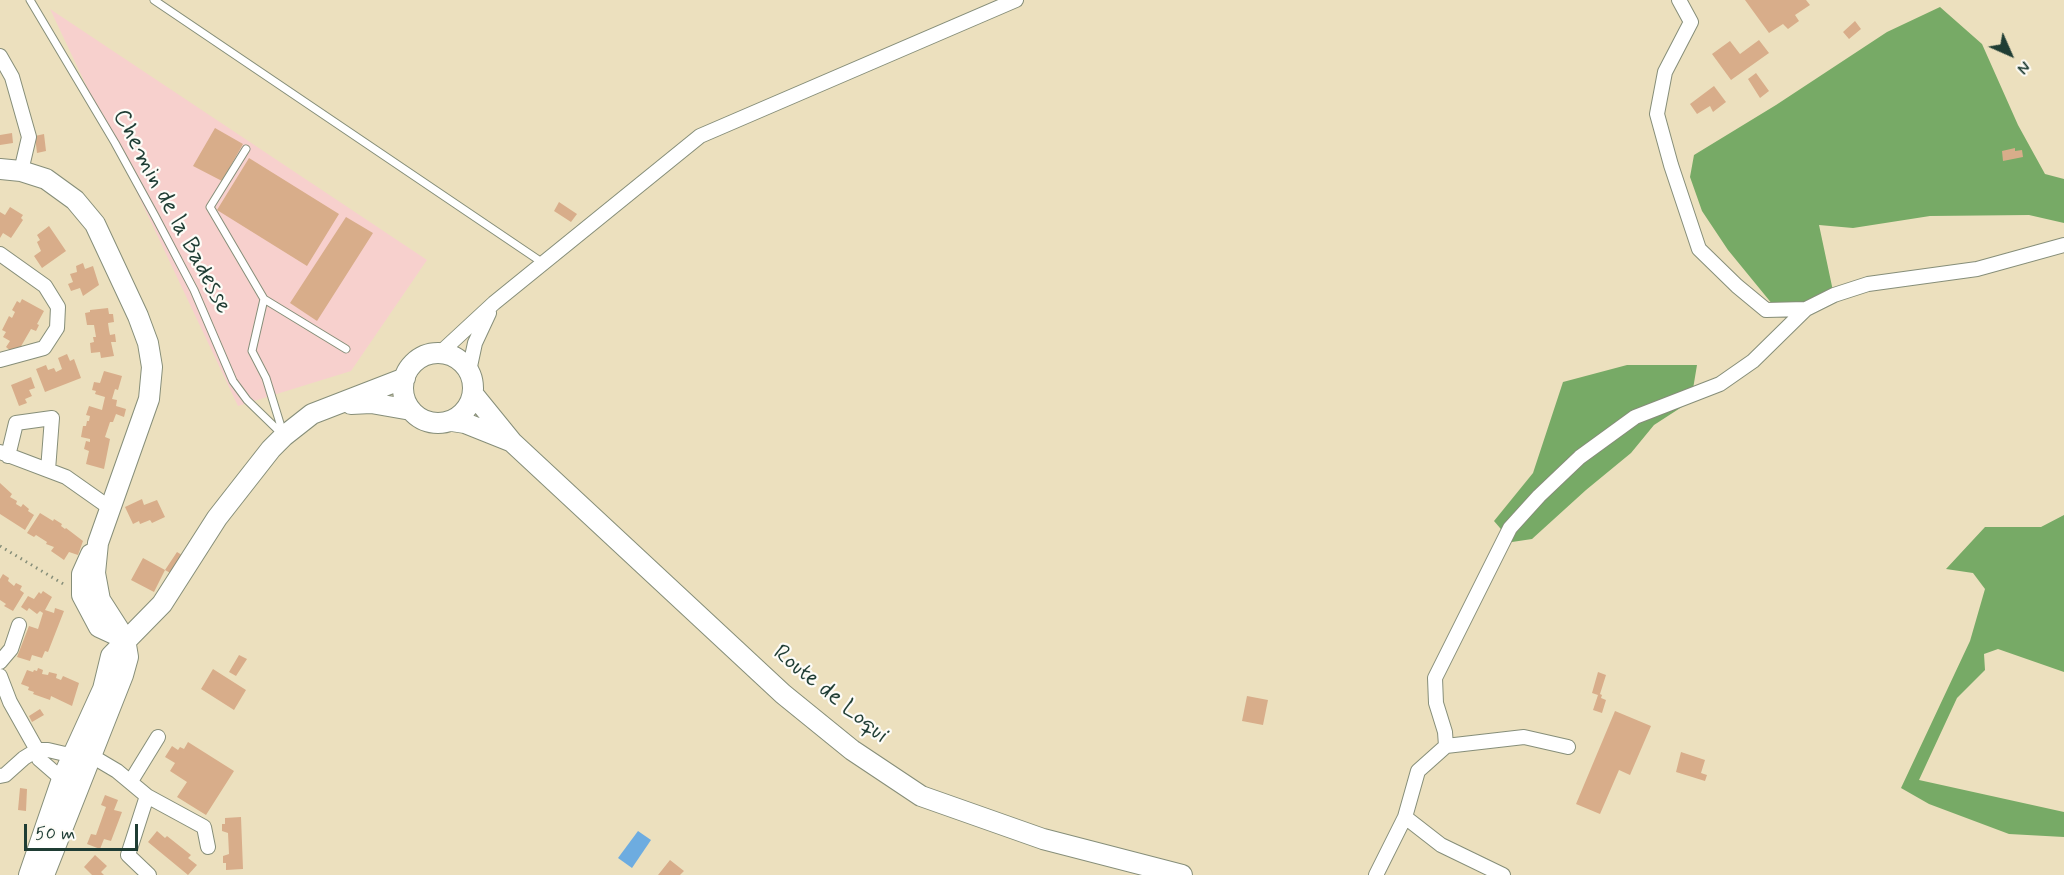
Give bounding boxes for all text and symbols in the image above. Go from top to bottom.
north arrow [1980,24,2040,84]
text: N [2012,56,2034,78]
street label: Chemin de la Badesse [105,105,237,319]
street label: Route de Loqui [766,640,894,750]
scale bar [27,812,141,850]
text: 50 m [35,822,75,846]

